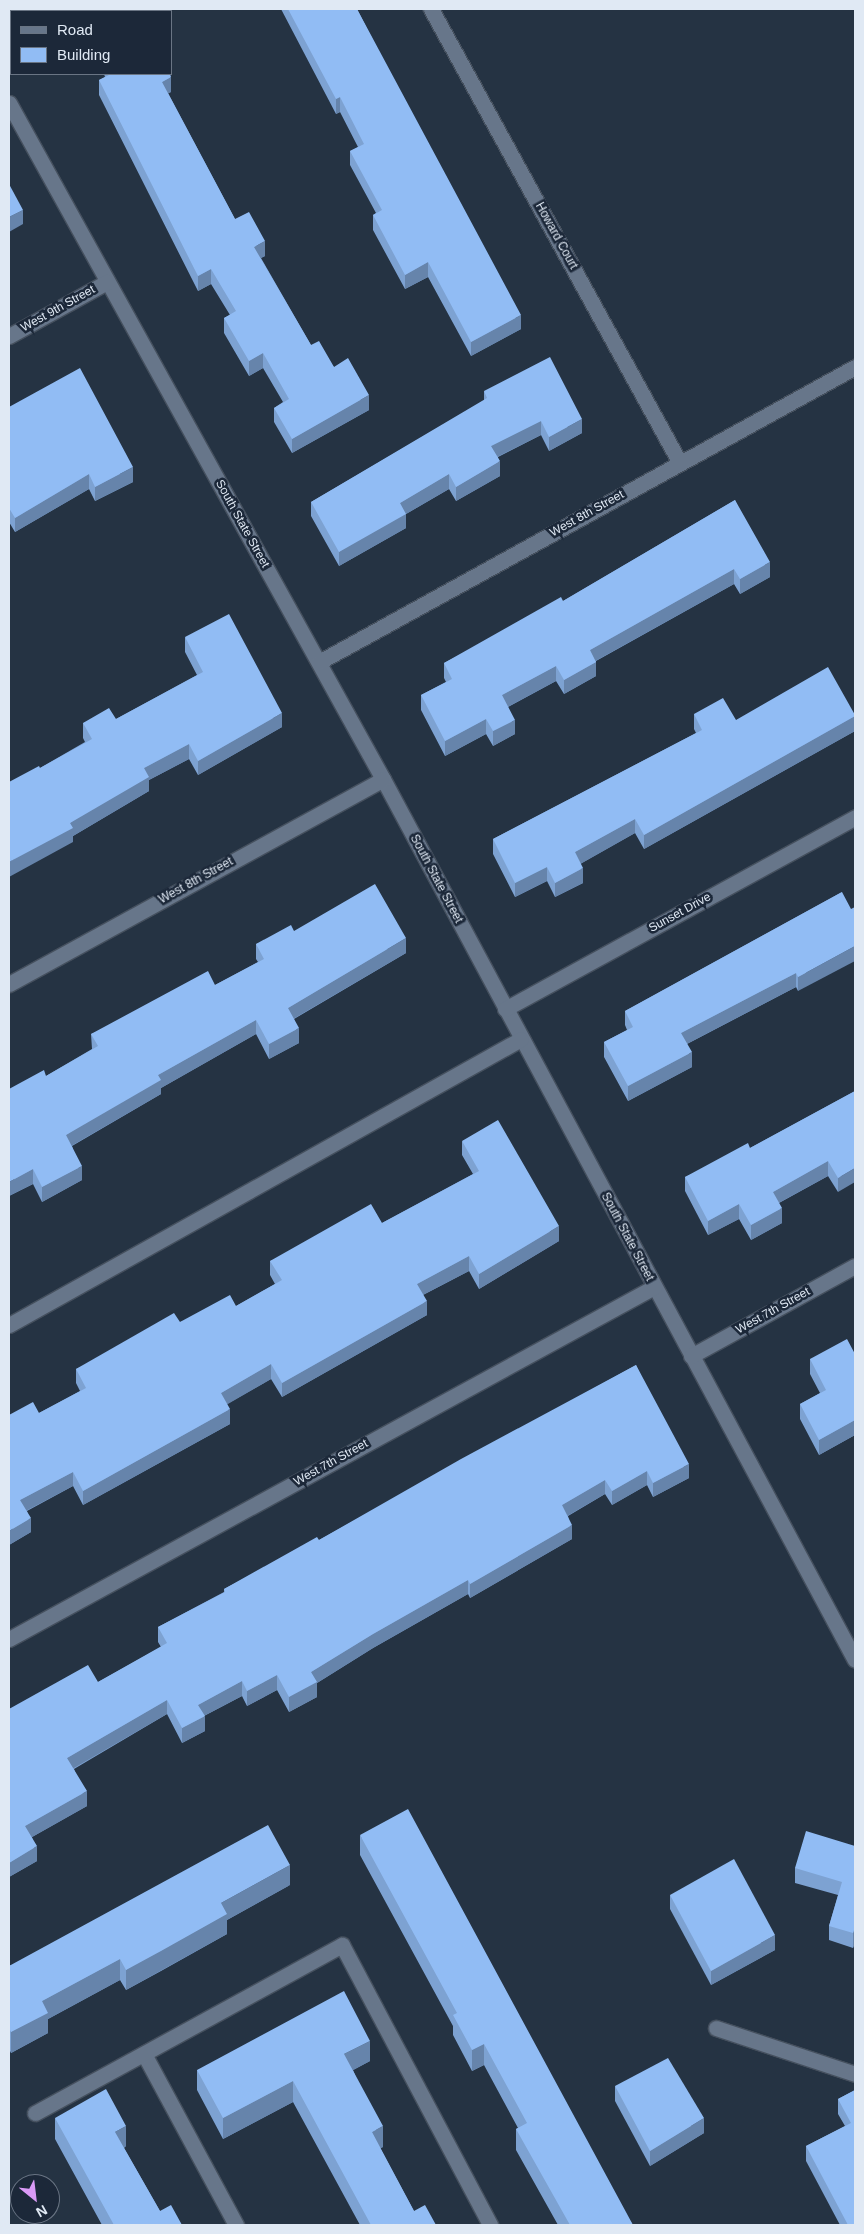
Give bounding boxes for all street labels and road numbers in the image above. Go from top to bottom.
street label: Howard Court [532,200,580,272]
street label: West 9th Street [18,283,98,335]
street label: South State Street [212,478,272,570]
street label: West 8th Street [547,488,627,540]
street label: South State Street [407,832,465,926]
street label: West 8th Street [156,855,236,907]
street label: Sunset Drive [646,890,714,936]
street label: South State Street [598,1190,656,1284]
street label: West 7th Street [733,1285,813,1337]
street label: West 7th Street [291,1437,371,1489]

